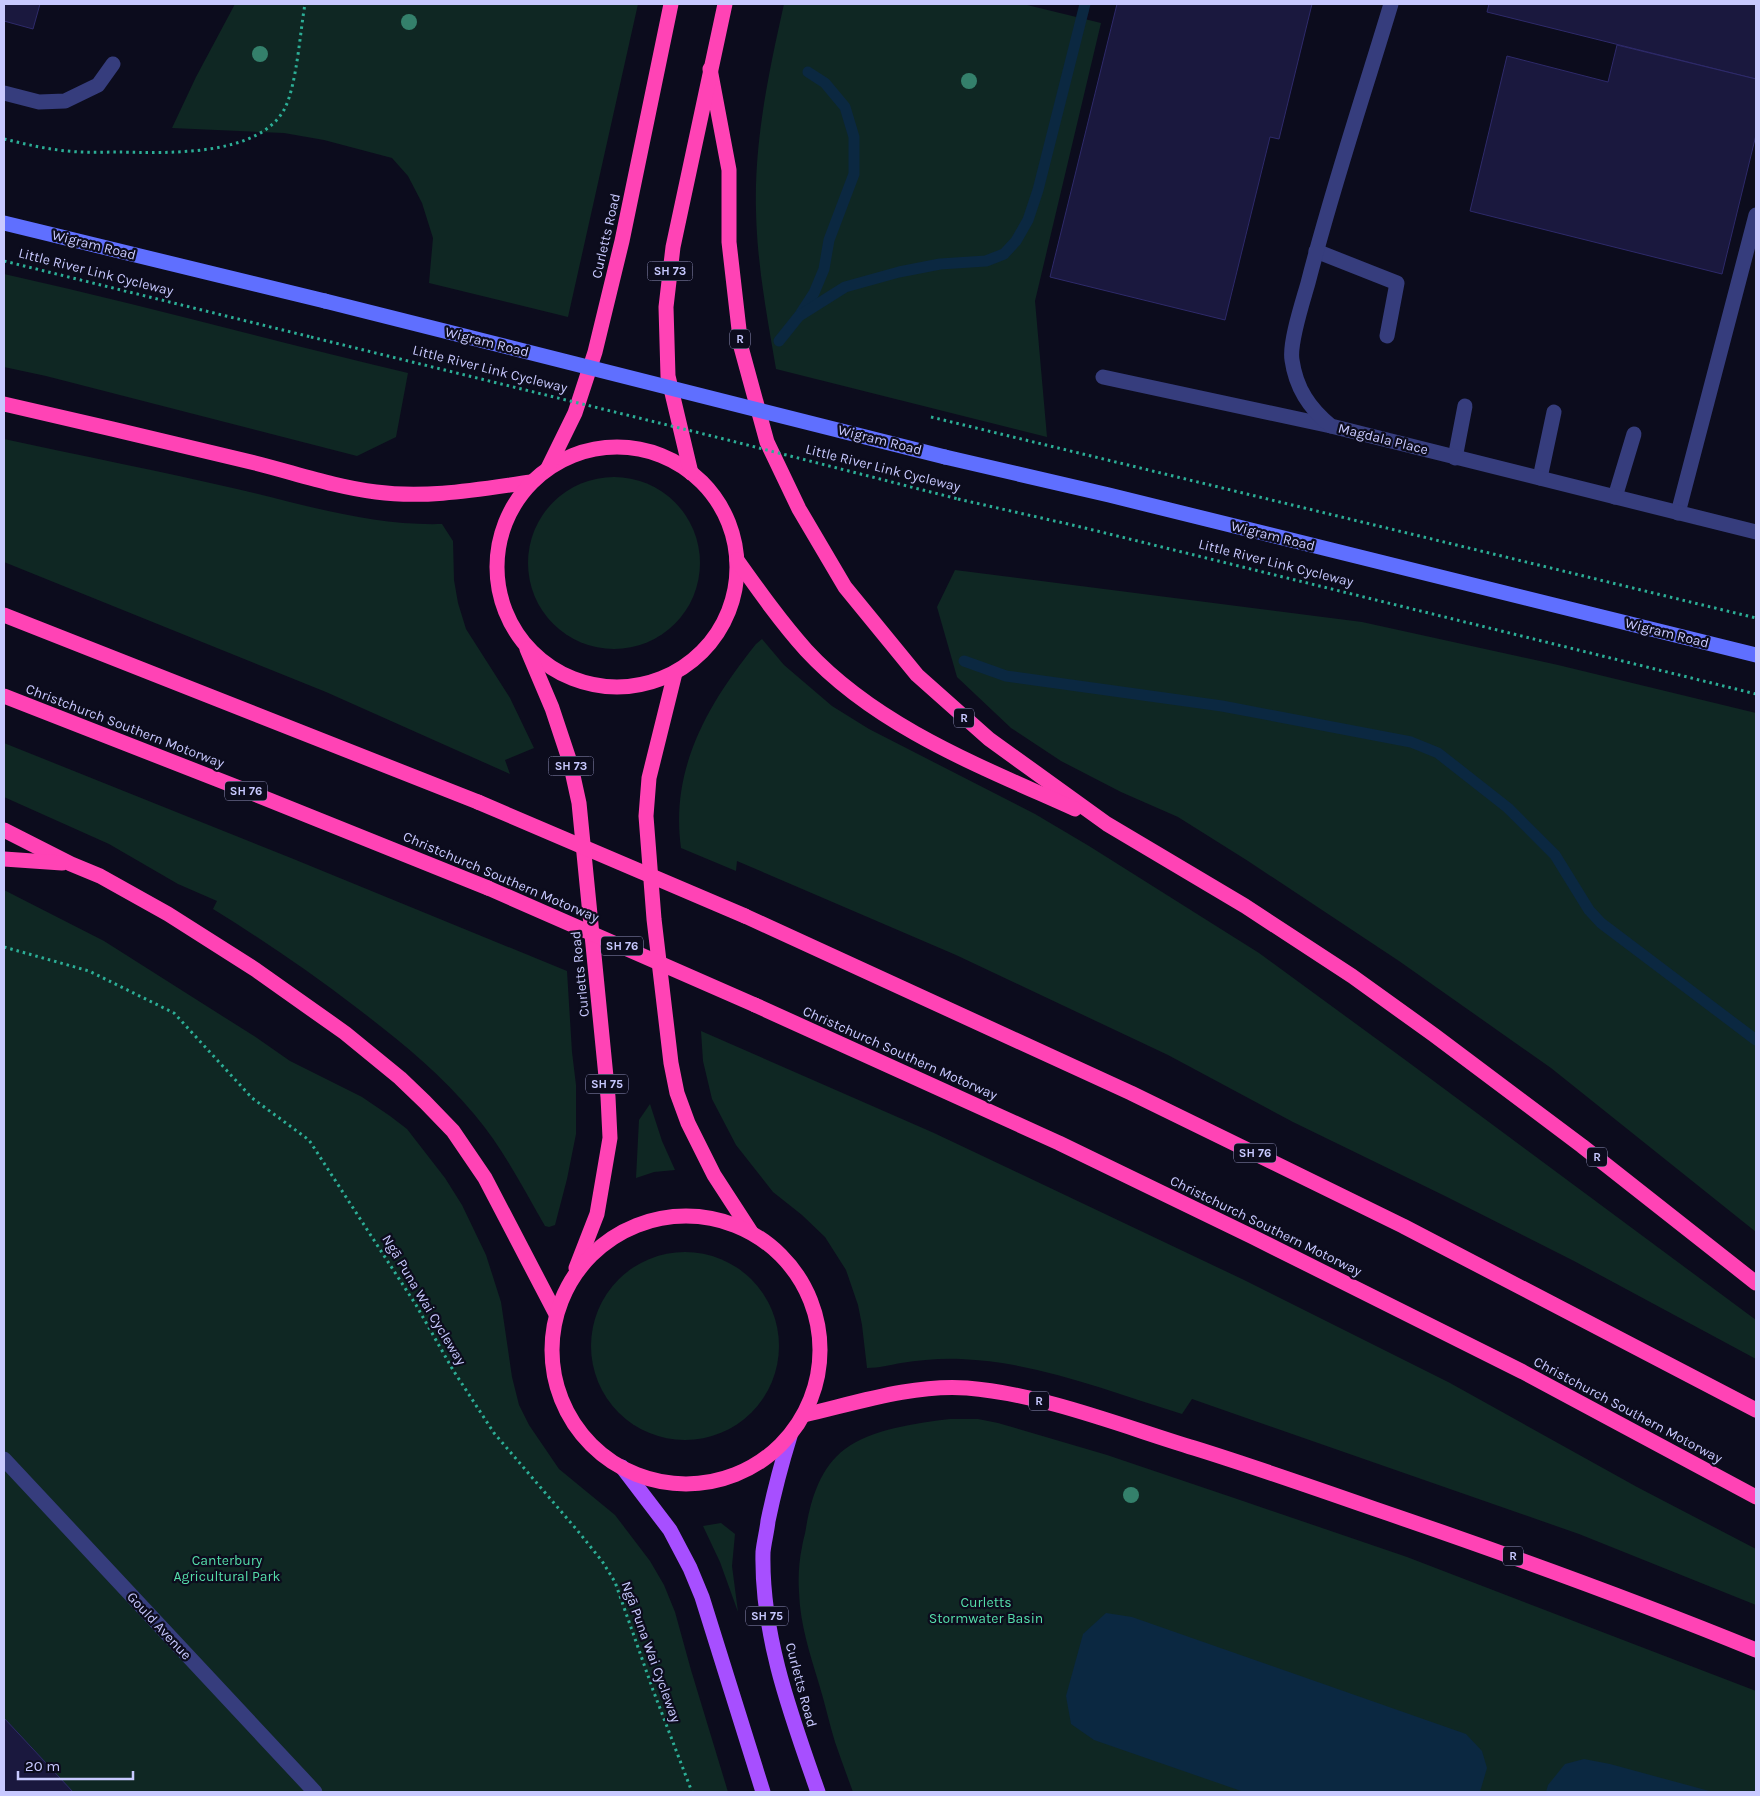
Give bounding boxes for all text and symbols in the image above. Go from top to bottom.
street label: Curletts Road [588,192,624,280]
street label: Wigram Road [50,226,138,264]
street label: Little River Link Cycleway [17,244,176,300]
road number: SH 73 [648,262,692,280]
street label: Wigram Road [443,323,531,361]
road number: R [730,329,750,348]
street label: Little River Link Cycleway [411,341,570,397]
street label: Magdala Place [1336,420,1430,458]
street label: Wigram Road [836,421,924,459]
street label: Little River Link Cycleway [804,440,963,496]
street label: Wigram Road [1229,517,1317,555]
street label: Little River Link Cycleway [1197,535,1356,591]
street label: Wigram Road [1623,614,1711,652]
street label: Christchurch Southern Motorway [23,680,227,772]
road number: R [954,708,974,728]
road number: SH 73 [548,756,594,776]
road number: SH 76 [225,781,267,800]
street label: Christchurch Southern Motorway [400,828,602,926]
street label: Curletts Road [567,930,593,1018]
road number: SH 76 [601,936,643,956]
street label: Christchurch Southern Motorway [800,1002,1000,1104]
road number: SH 75 [586,1074,628,1094]
road number: SH 76 [1234,1144,1276,1162]
road number: R [1587,1148,1607,1166]
street label: Christchurch Southern Motorway [1167,1172,1365,1280]
street label: Ngā Puna Wai Cycleway [378,1232,470,1369]
street label: Christchurch Southern Motorway [1531,1353,1726,1467]
road number: R [1029,1392,1049,1410]
road number: R [1503,1546,1523,1565]
park label: Canterbury Agricultural Park [174,1552,281,1585]
street label: Ngā Puna Wai Cycleway [617,1579,685,1725]
street label: Gould Avenue [123,1588,195,1664]
park label: Curletts Stormwater Basin [929,1594,1043,1627]
road number: SH 75 [746,1606,788,1625]
street label: Curletts Road [782,1641,820,1729]
scale bar [18,1748,132,1780]
text: 20 m [25,1757,60,1775]

